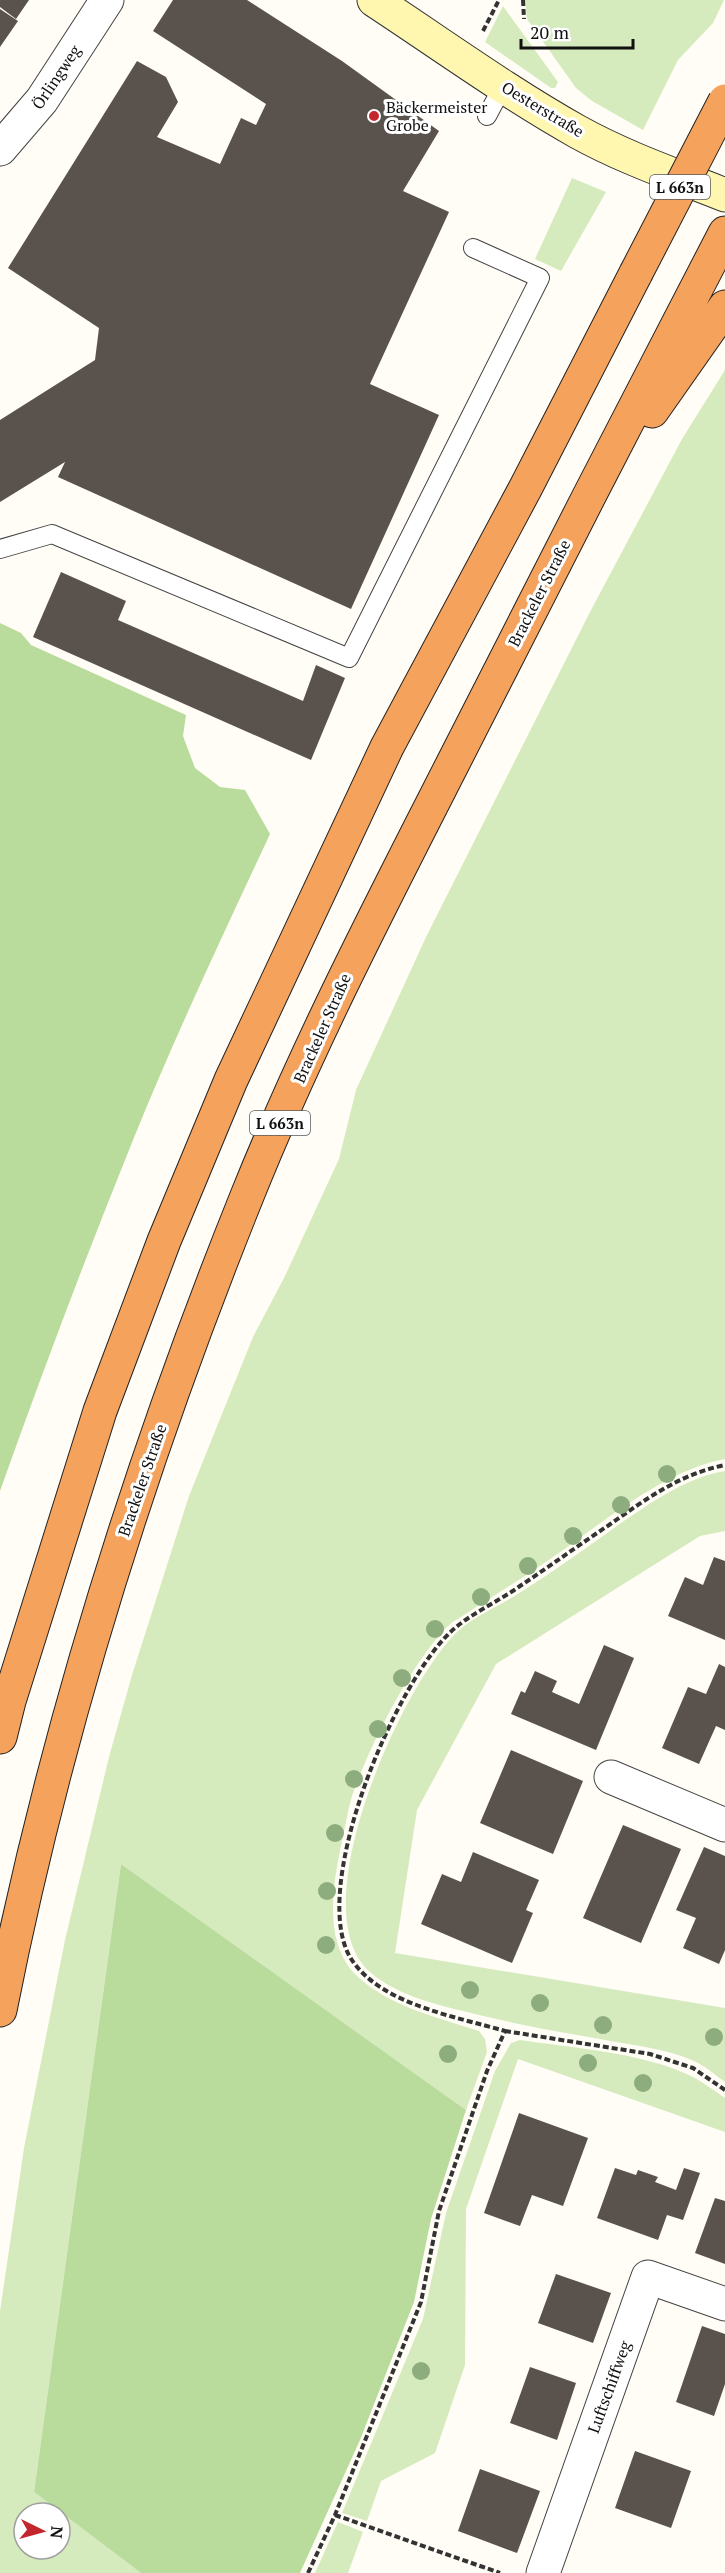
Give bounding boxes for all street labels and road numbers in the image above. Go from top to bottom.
street label: Örlingweg [26,40,86,114]
street label: Oesterstraße [498,76,588,142]
road number: L 663n [650,175,710,199]
street label: Brackeler Straße [503,536,575,650]
street label: Brackeler Straße [288,970,356,1086]
road number: L 663n [250,1111,310,1135]
street label: Brackeler Straße [112,1421,172,1539]
street label: Luftschiffweg [582,2337,636,2436]

